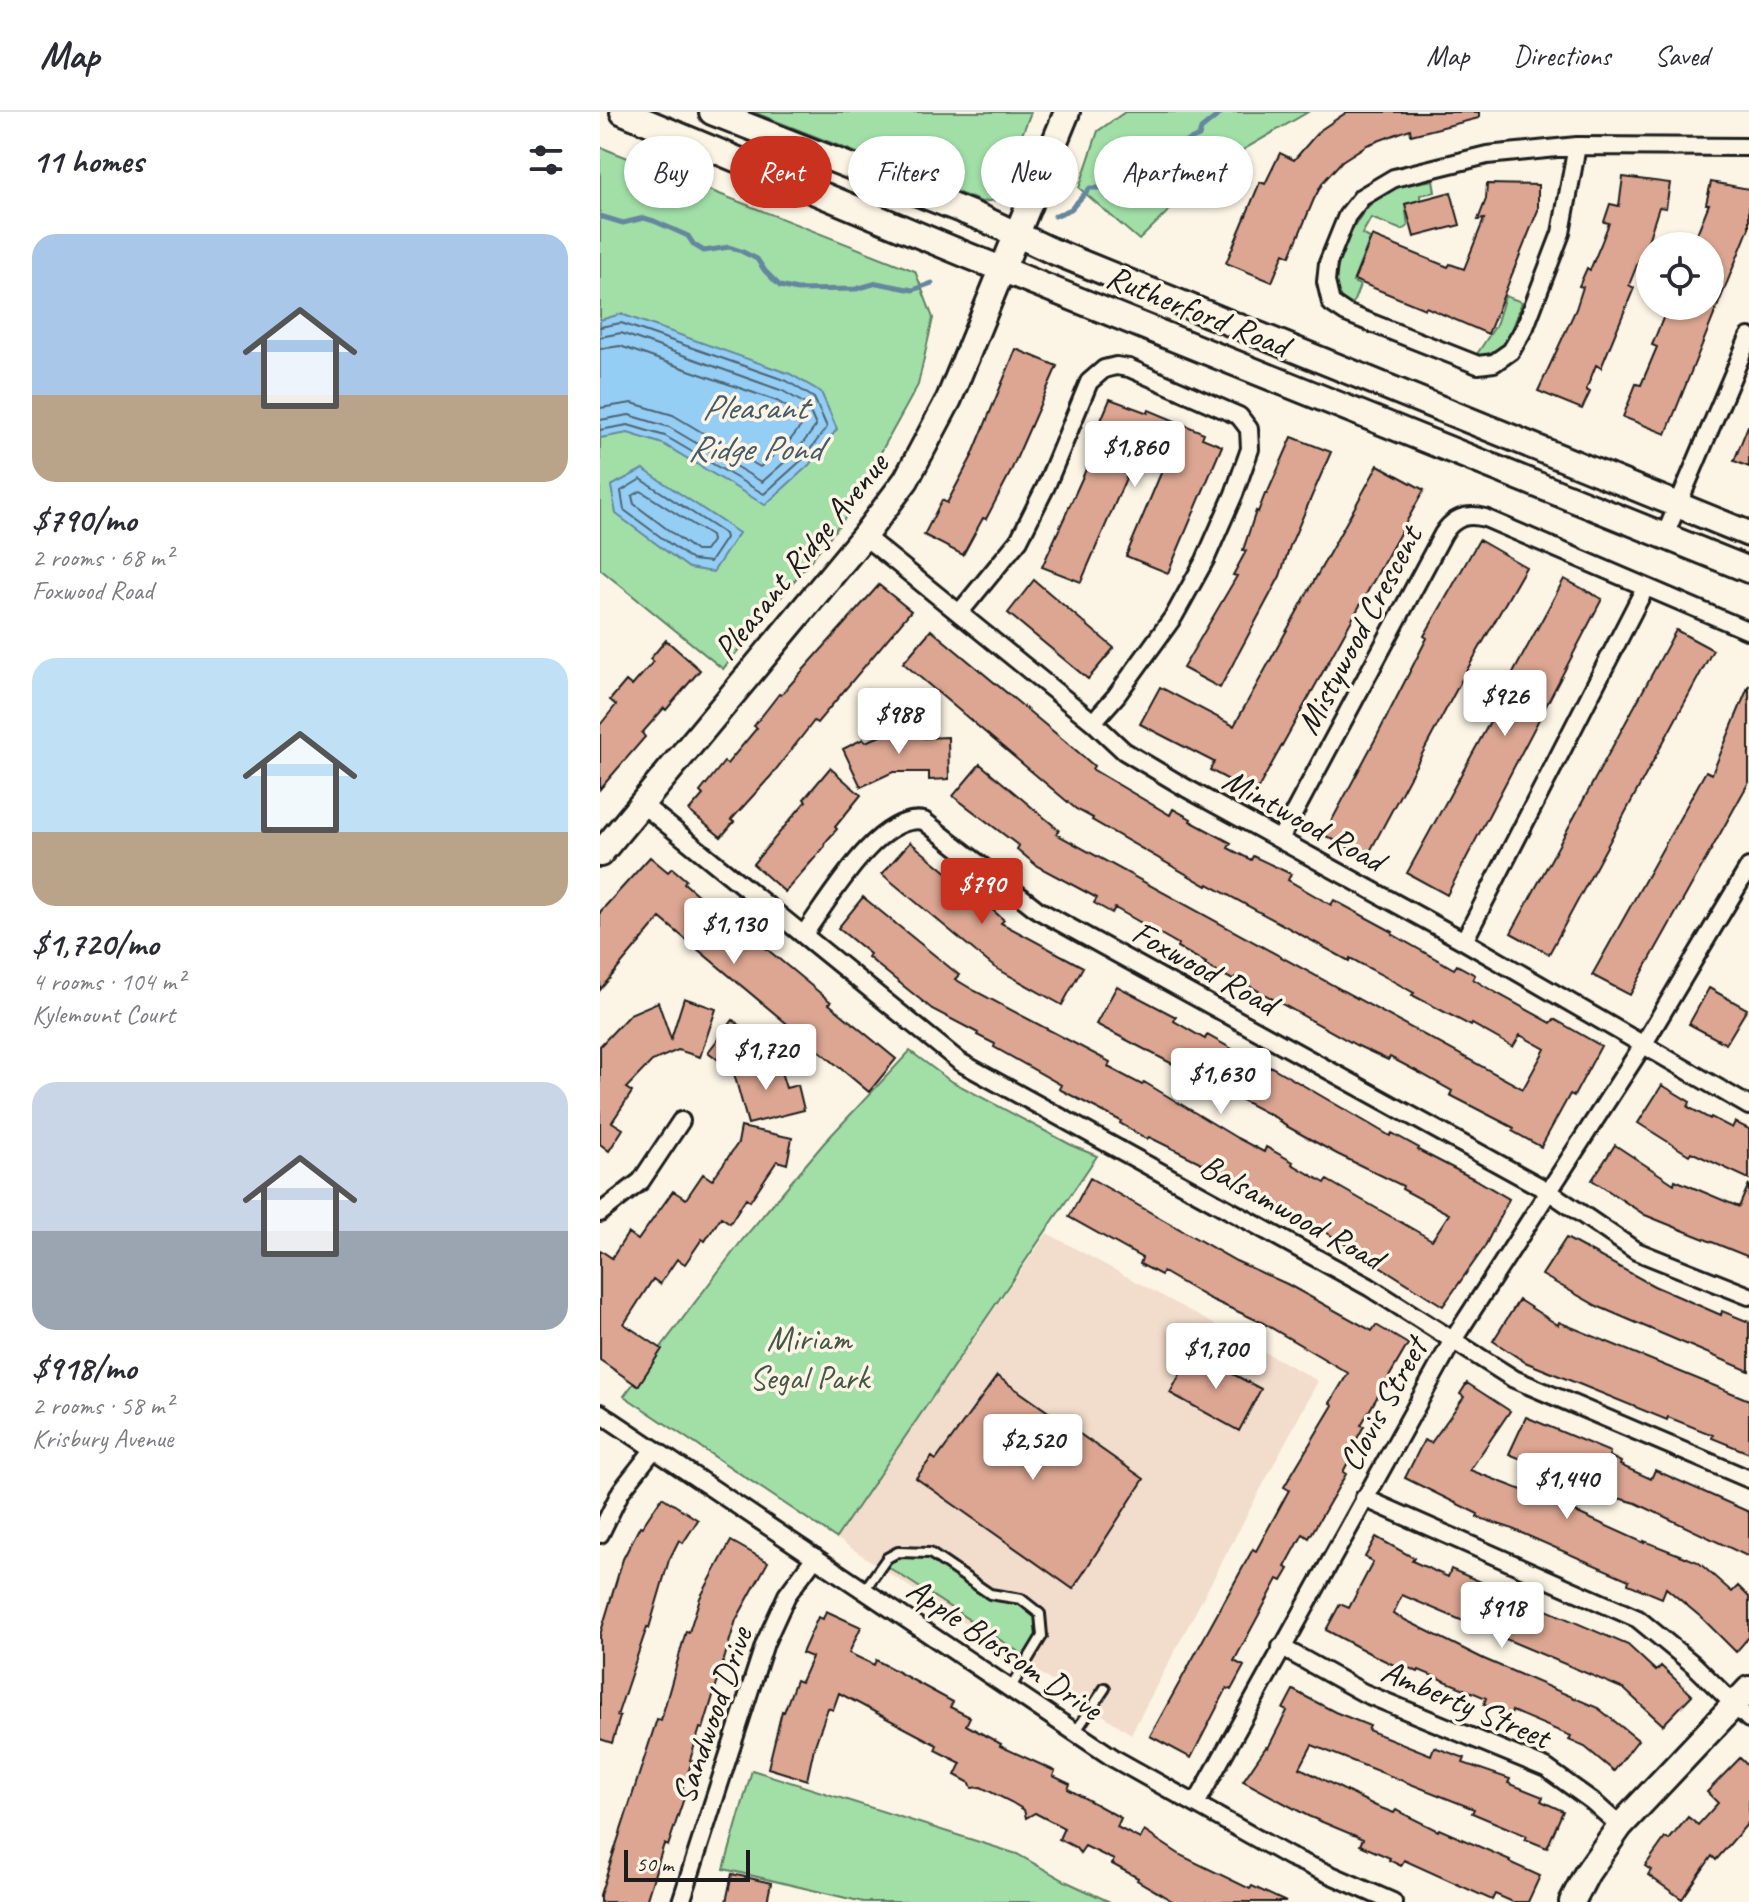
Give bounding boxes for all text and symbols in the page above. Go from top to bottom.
text: Map [40,32,99,79]
text: Map [1426,38,1469,73]
text: Directions [1513,38,1611,73]
text: Saved [1655,38,1709,73]
chip: Buy [624,136,714,208]
chip: Rent [730,136,832,208]
chip: Filters [848,136,965,208]
chip: New [981,136,1078,208]
chip: Apartment [1094,136,1253,208]
icon: filters [524,138,568,182]
text: 11 homes [32,139,143,182]
map controls [1636,232,1724,320]
button: locate [1636,232,1724,320]
street label: Rutherford Road [1101,254,1299,368]
icon: home [228,286,372,430]
water label: Pleasant Ridge Pond [688,384,831,471]
pin: $1,860 [1070,421,1200,489]
text: $1,860 [1103,430,1167,463]
street label: Pleasant Ridge Avenue [704,442,898,669]
text: $790/mo [32,498,136,541]
street label: Mistywood Crescent [1286,516,1433,742]
text: 2 rooms · 68 m² [32,541,173,574]
text: Foxwood Road [32,574,153,607]
pin: $926 [1458,670,1552,738]
text: $926 [1481,679,1529,712]
pin: $988 [852,688,946,756]
text: $988 [876,697,922,730]
icon: home [228,710,372,854]
street label: Mintwood Road [1216,758,1397,884]
pin: $790 [935,858,1029,926]
text: $790 [959,867,1005,900]
pin: $1,130 [669,898,799,966]
text: $1,130 [702,907,766,940]
street label: Foxwood Road [1125,910,1289,1027]
text: $1,720/mo [32,922,159,965]
text: 4 rooms · 104 m² [32,965,184,998]
text: Kylemount Court [32,998,175,1031]
pin: $1,720 [701,1024,831,1092]
text: $1,720 [734,1033,798,1066]
pin: $1,630 [1156,1048,1286,1116]
text: $1,630 [1189,1057,1253,1090]
icon: home [228,1134,372,1278]
street label: Balsamwood Road [1193,1143,1395,1282]
park label: Miriam Segal Park [749,1317,871,1399]
pin: $1,700 [1151,1323,1281,1391]
street label: Clovis Street [1328,1326,1439,1478]
text: $1,700 [1184,1332,1248,1365]
text: $918/mo [32,1346,136,1389]
text: 2 rooms · 58 m² [32,1389,173,1422]
pin: $2,520 [968,1414,1098,1482]
text: Krisbury Avenue [32,1422,173,1455]
text: $2,520 [1001,1423,1065,1456]
pin: $1,440 [1502,1453,1632,1521]
text: $1,440 [1535,1462,1599,1495]
street label: Apple Blossom Drive [899,1567,1112,1731]
pin: $918 [1455,1582,1549,1650]
text: $918 [1479,1591,1525,1624]
street label: Sandwood Drive [661,1620,762,1809]
street label: Amberty Street [1375,1649,1560,1760]
scale bar [624,1846,750,1882]
text: 50 m [636,1850,673,1878]

